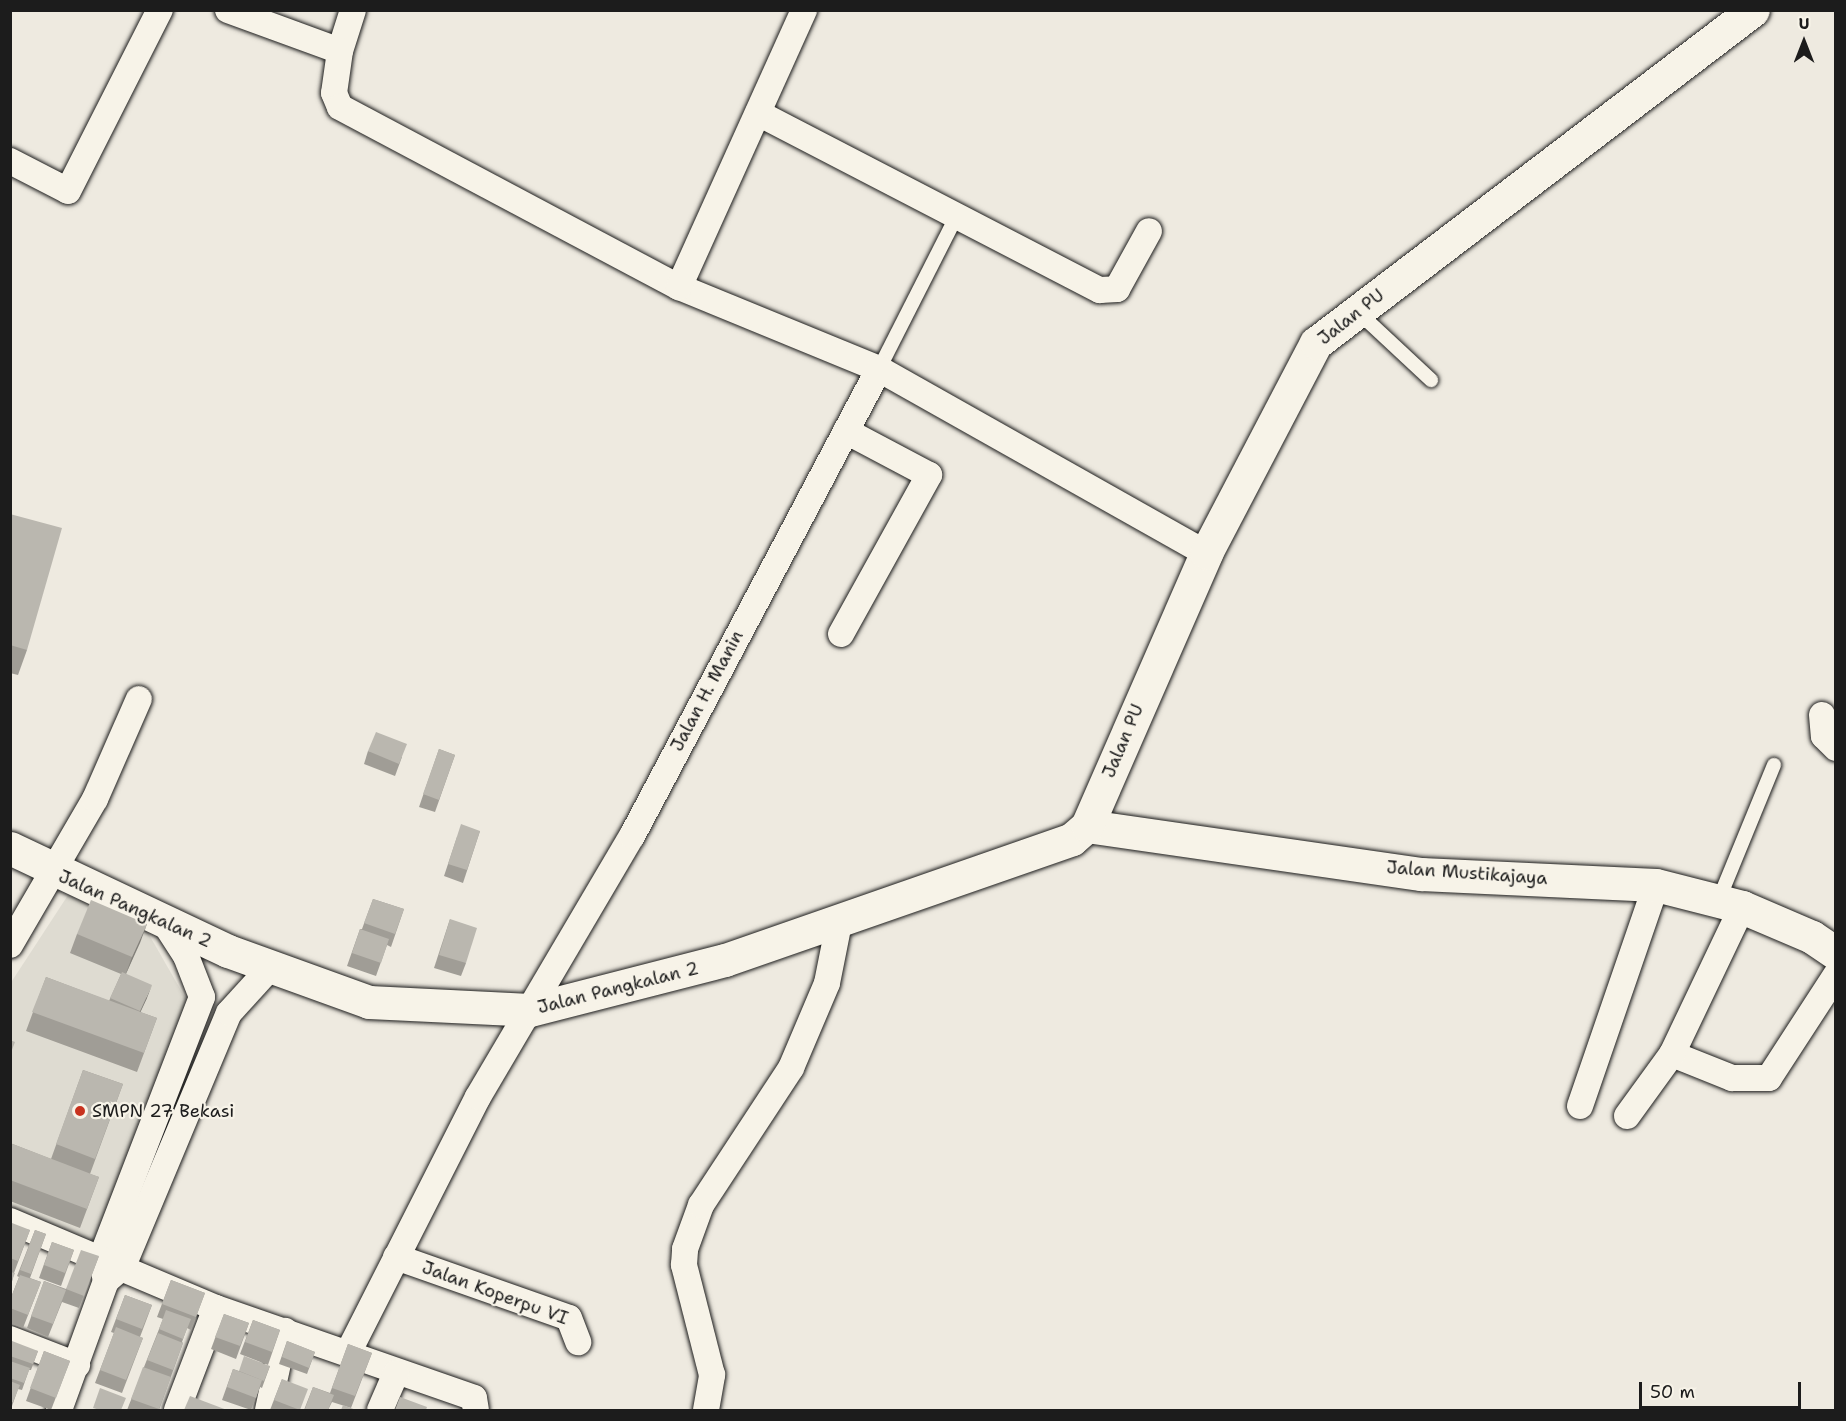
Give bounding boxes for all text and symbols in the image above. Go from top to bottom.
north arrow [1774,12,1834,72]
text: U [1799,13,1809,34]
street label: Jalan PU [1314,284,1388,350]
street label: Jalan H. Manin [666,627,748,755]
street label: Jalan PU [1098,701,1148,781]
street label: Jalan Mustikajaya [1386,857,1548,889]
street label: Jalan Pangkalan 2 [55,866,215,952]
street label: Jalan Pangkalan 2 [535,958,701,1018]
place label: SMPN 27 Bekasi [92,1100,234,1122]
marker: SMPN 27 Bekasi [73,1104,87,1118]
street label: Jalan Koperpu VI [419,1257,571,1329]
scale bar [1642,1370,1804,1408]
text: 50 m [1650,1380,1695,1404]

